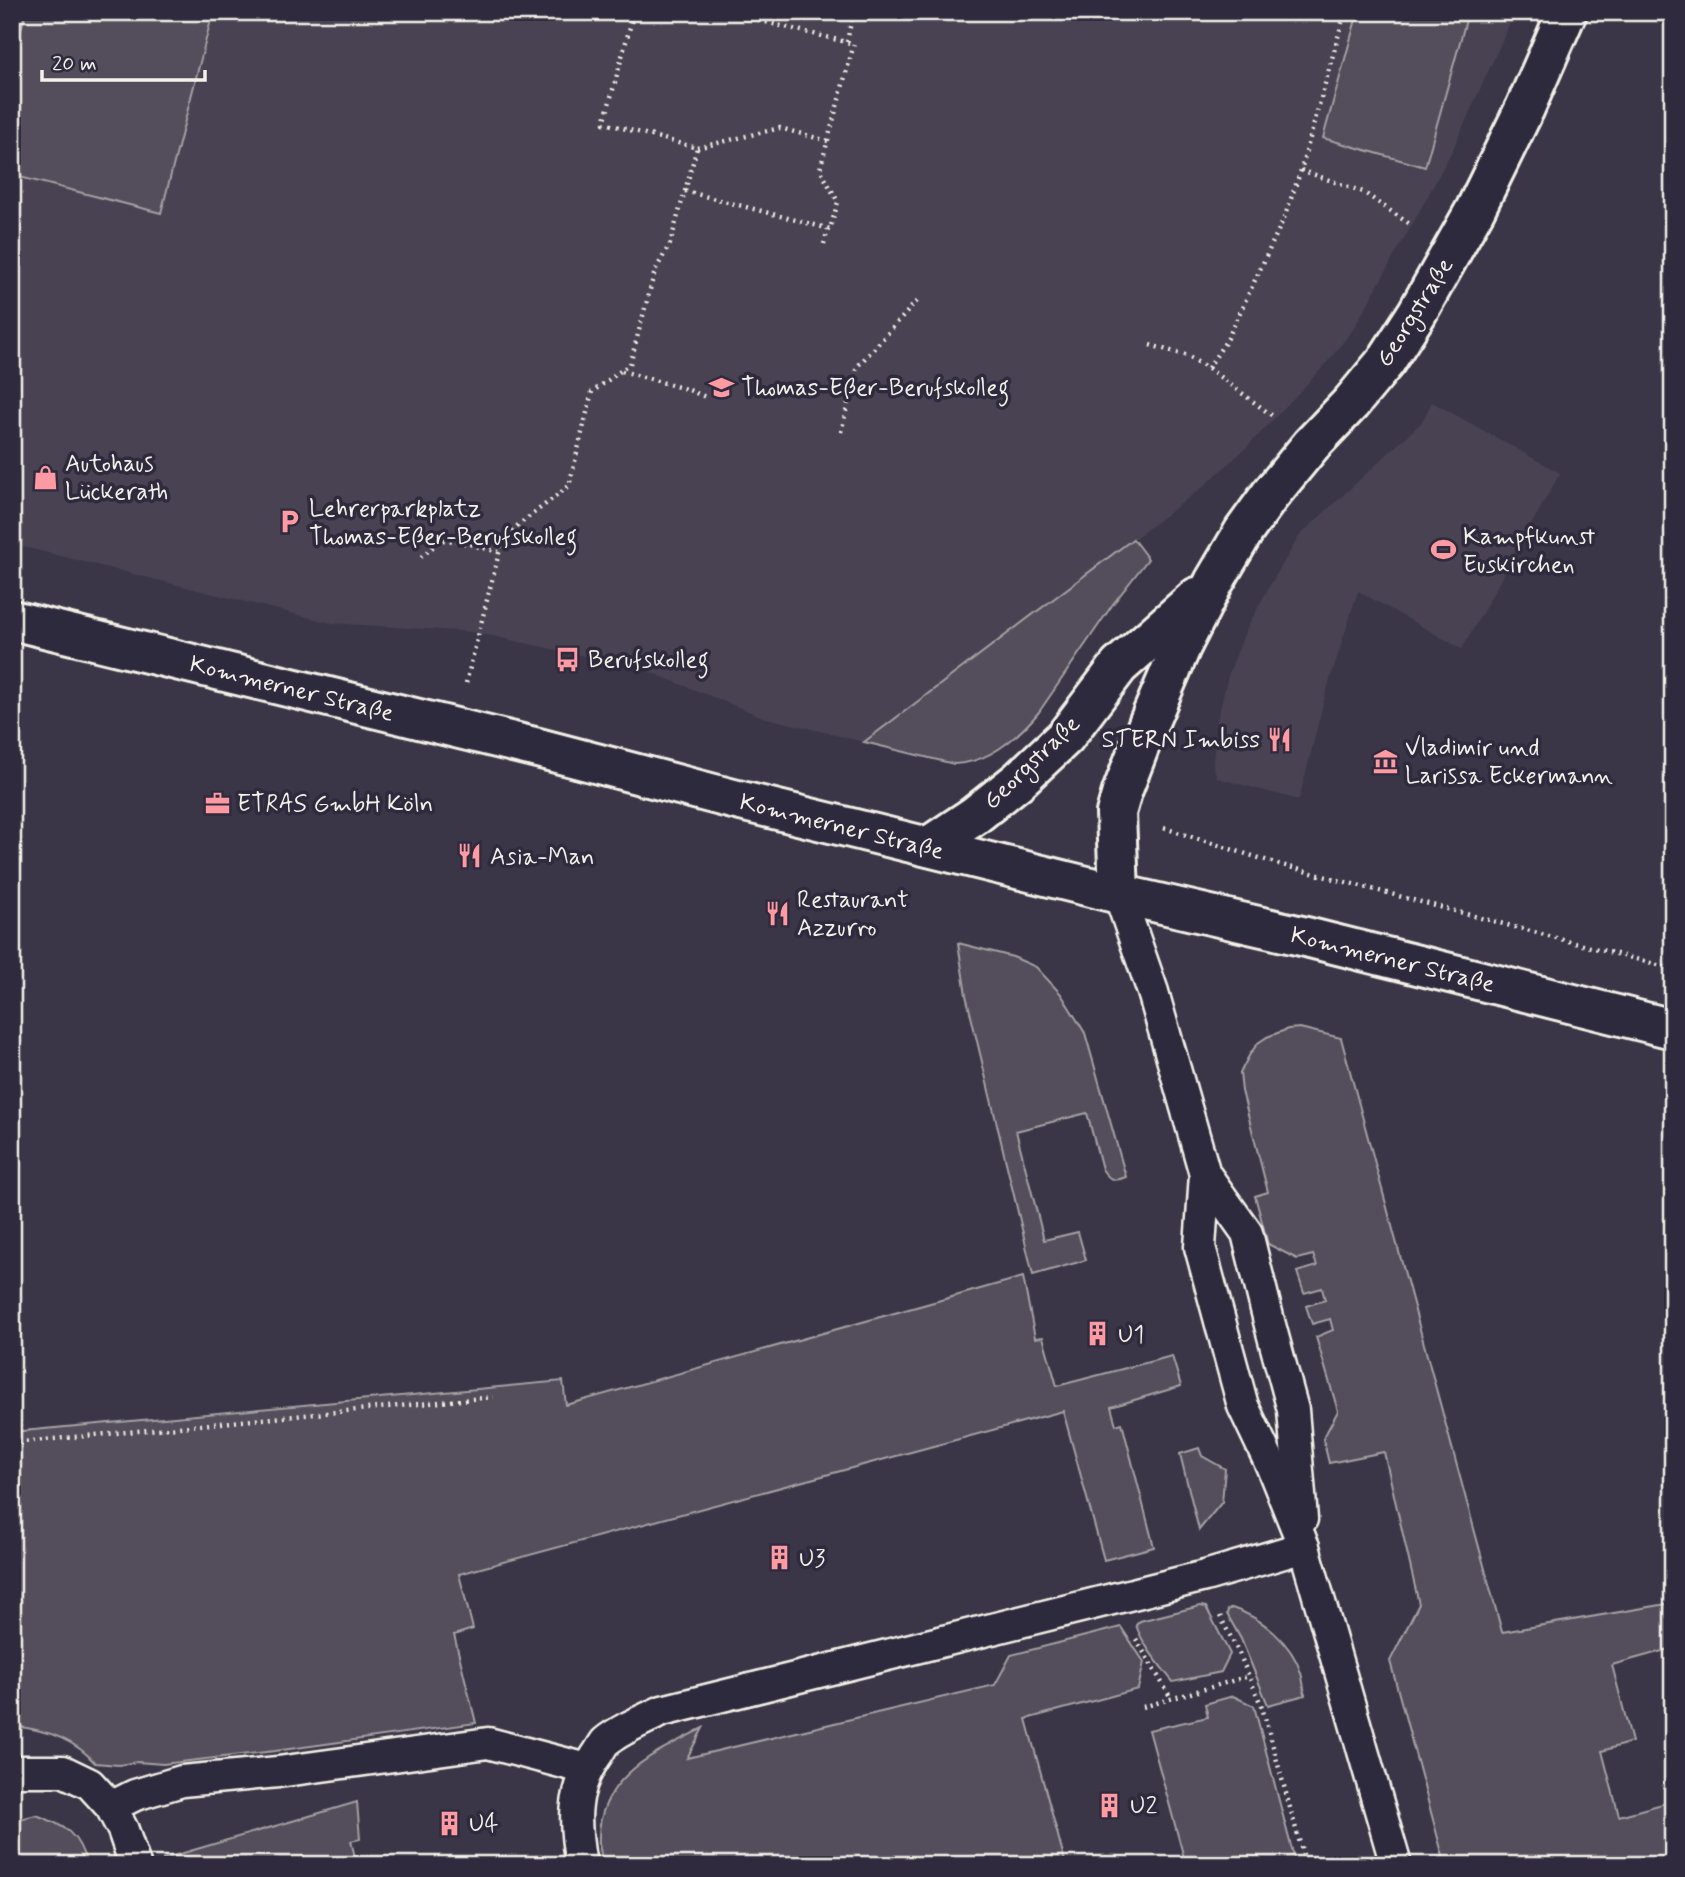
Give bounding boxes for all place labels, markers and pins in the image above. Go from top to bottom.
school or university icon: Thomas-Eßer-Berufskolleg [707,373,735,401]
place label: Thomas-Eßer-Berufskolleg [741,373,1009,407]
place label: Autohaus Lückerath [65,449,168,508]
shop icon: Autohaus Lückerath [31,463,59,491]
place label: Lehrerparkplatz Thomas-Eßer-Berufskolleg [309,494,577,556]
parking icon: Lehrerparkplatz Thomas-Eßer-Berufskolleg [275,508,303,536]
place label: Kampfkunst Euskirchen [1463,522,1596,581]
sports icon: Kampfkunst Euskirchen [1429,536,1457,564]
bus stop icon: Berufskolleg [554,645,582,673]
place label: Berufskolleg [588,645,709,679]
place label: STERN Imbiss [1102,725,1260,756]
restaurant icon: STERN Imbiss [1266,725,1294,753]
place label: Vladimir und Larissa Eckermann [1405,733,1613,792]
museum icon: Vladimir und Larissa Eckermann [1371,747,1399,775]
office icon: ETRAS GmbH Köln [203,789,231,817]
place label: ETRAS GmbH Köln [237,789,433,820]
restaurant icon: Asia-Man [456,842,484,870]
place label: Asia-Man [490,842,595,873]
place label: Restaurant Azzurro [797,885,909,944]
restaurant icon: Restaurant Azzurro [763,899,791,927]
building icon: U1 [1084,1320,1112,1348]
place label: U1 [1118,1320,1144,1351]
building icon: U3 [765,1544,793,1572]
place label: U3 [799,1544,826,1575]
building icon: U2 [1096,1791,1124,1819]
place label: U2 [1130,1791,1158,1822]
building icon: U4 [435,1809,463,1837]
place label: U4 [469,1809,499,1840]

